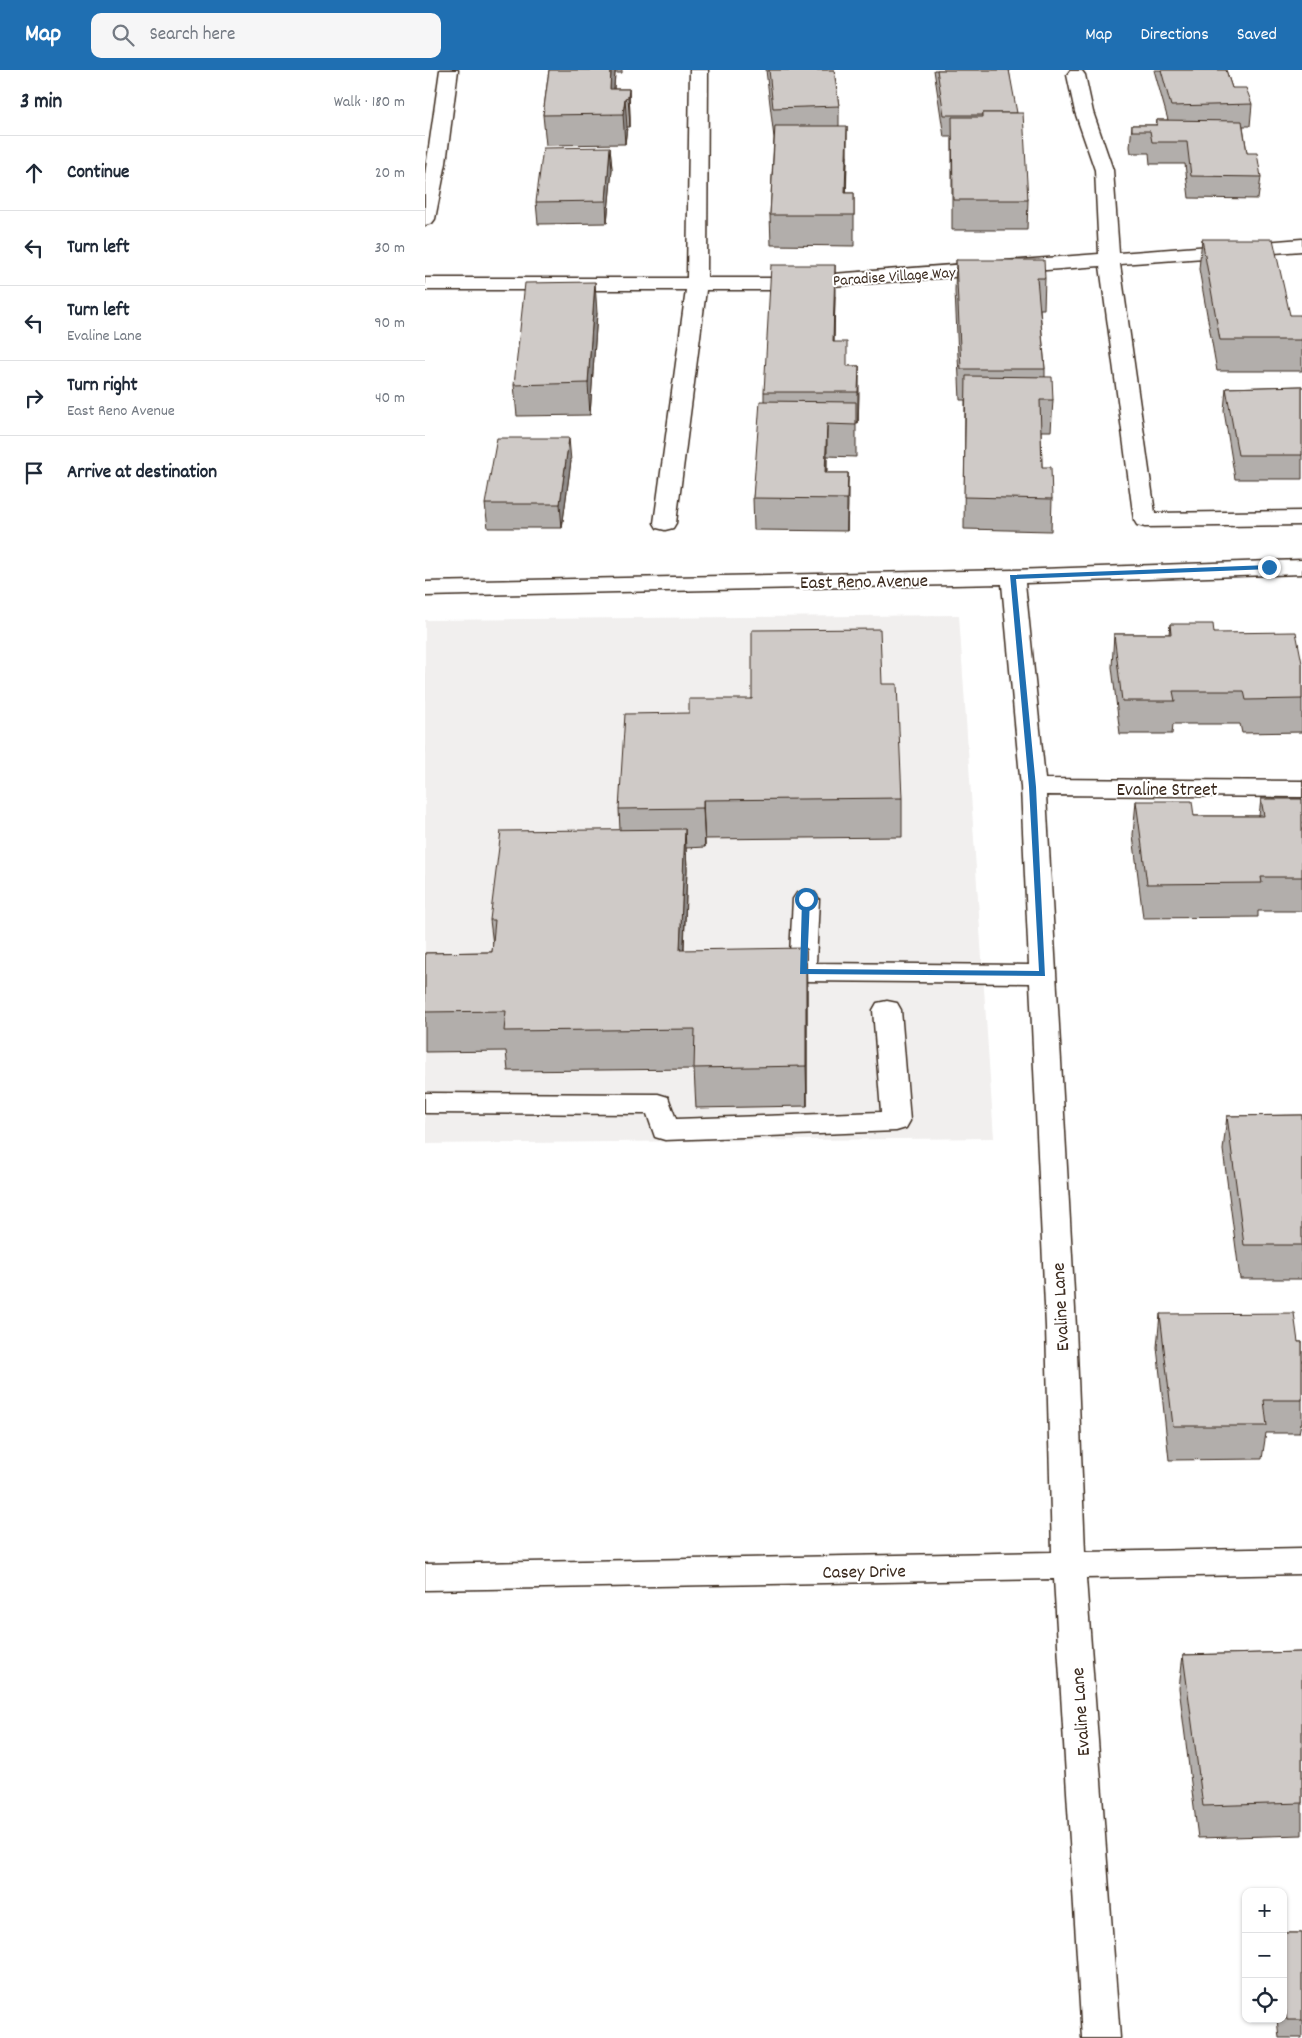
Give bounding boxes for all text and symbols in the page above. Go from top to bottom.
search box [91,13,441,58]
text: Map [25,18,61,52]
icon: search [109,21,137,49]
text: Search here [149,22,235,49]
text: Map [1085,23,1112,48]
text: Directions [1140,23,1209,48]
text: Saved [1237,23,1277,48]
text: 3 min [20,88,62,118]
text: Walk · 180 m [334,91,405,114]
icon: ahead [20,159,48,187]
text: Continue [67,160,129,187]
text: 20 m [375,162,405,185]
icon: left [20,234,48,262]
text: Turn left [67,235,130,262]
text: 30 m [375,237,405,260]
street label: Paradise Village Way [832,262,957,293]
text: Turn left [67,298,130,325]
icon: left [20,309,48,337]
text: 90 m [374,312,405,335]
text: Evaline Lane [67,325,142,348]
text: Turn right [67,373,138,400]
icon: right [20,384,48,412]
text: 40 m [375,387,405,410]
text: East Reno Avenue [67,400,175,423]
icon: arrive [20,459,48,487]
text: Arrive at destination [67,460,217,487]
route end [1258,556,1281,579]
street label: East Reno Avenue [800,569,928,598]
street label: Evaline Street [1116,778,1218,805]
route start [795,888,818,911]
street label: Evaline Lane [1047,1262,1078,1352]
street label: Casey Drive [822,1559,906,1588]
street label: Evaline Lane [1066,1667,1099,1757]
map controls [1242,1888,1287,2023]
button: + [1242,1888,1287,1933]
button: − [1242,1933,1287,1978]
button: locate [1242,1978,1287,2023]

